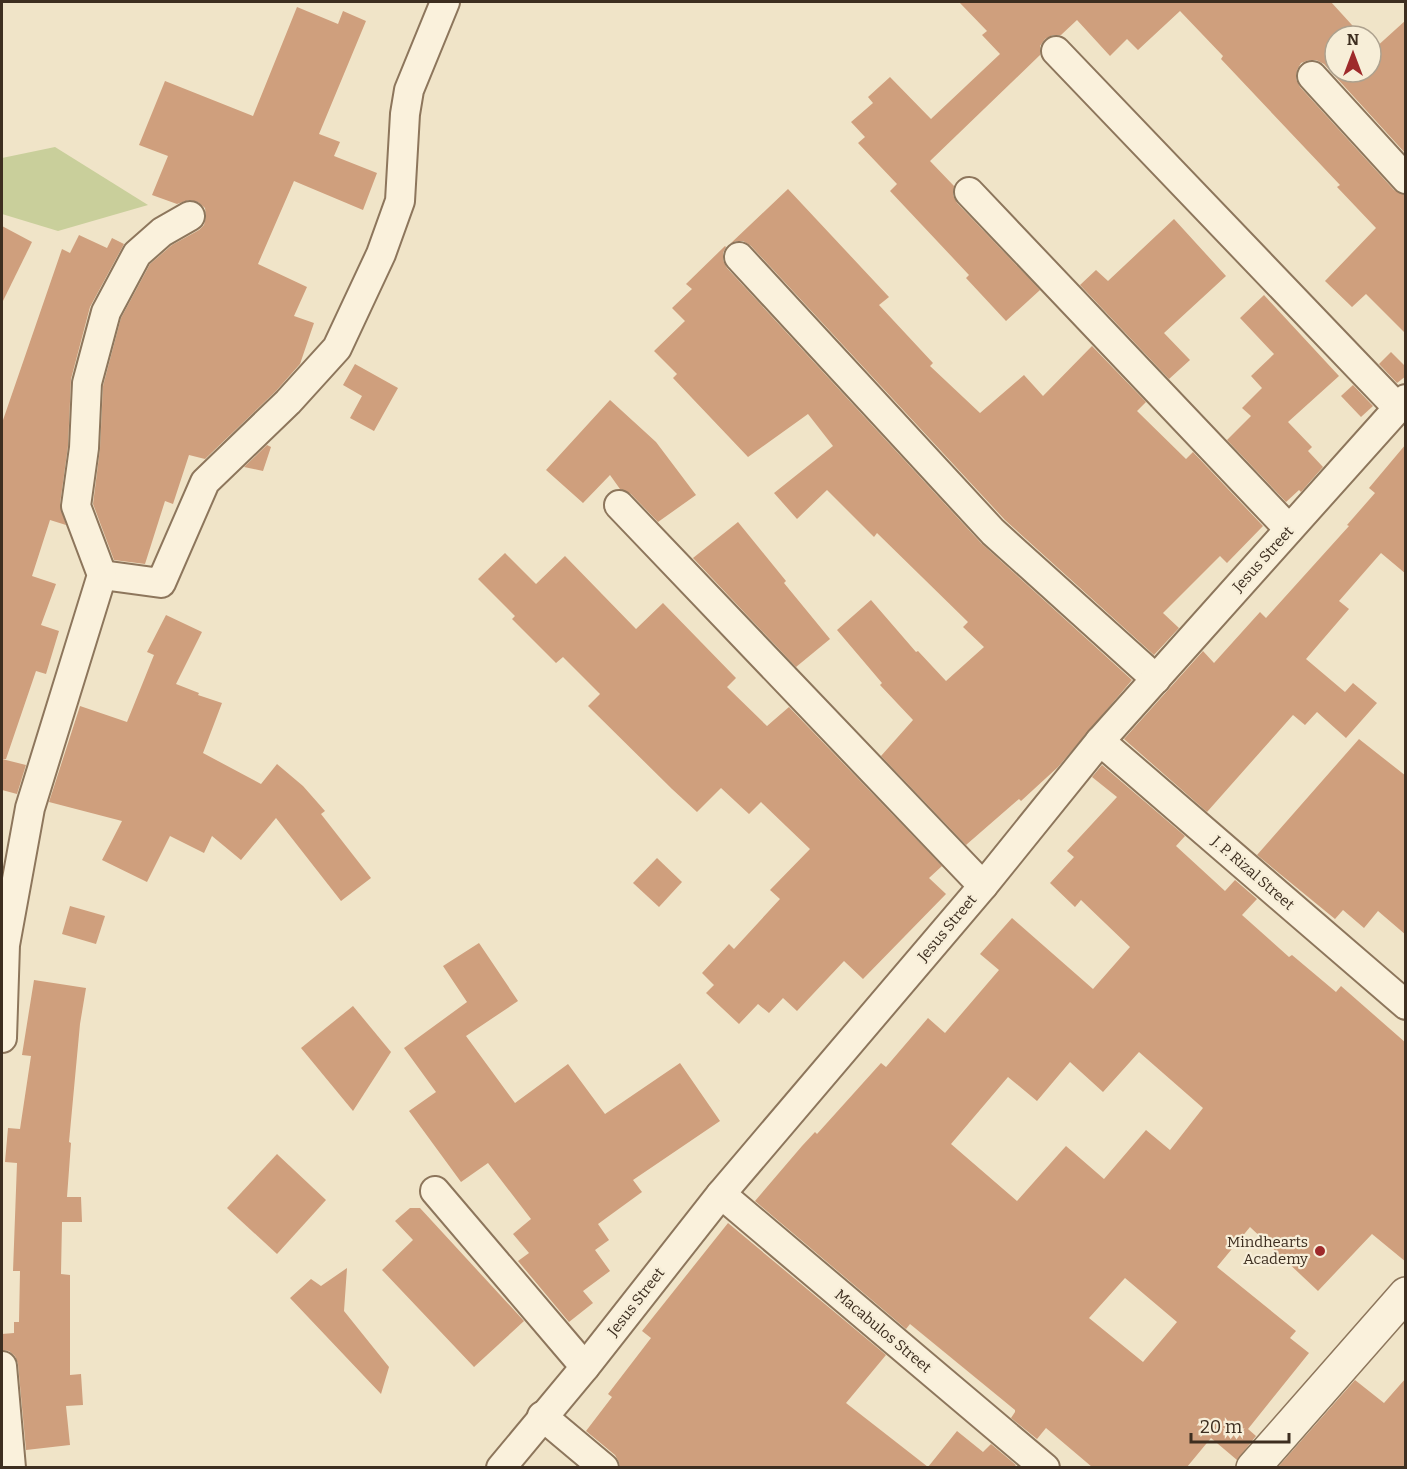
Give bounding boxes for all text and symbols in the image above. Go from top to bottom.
north arrow [1323,24,1383,84]
text: N [1347,30,1359,49]
street label: Jesus Street [1228,522,1297,596]
street label: J. P. Rizal Street [1207,832,1298,914]
street label: Jesus Street [913,890,981,966]
place label: Mindhearts Academy [1227,1233,1308,1268]
marker: Mindhearts Academy [1313,1244,1327,1258]
street label: Jesus Street [603,1264,669,1341]
street label: Macabulos Street [831,1285,935,1377]
scale bar [1191,1406,1288,1444]
text: 20 m [1200,1416,1242,1438]

